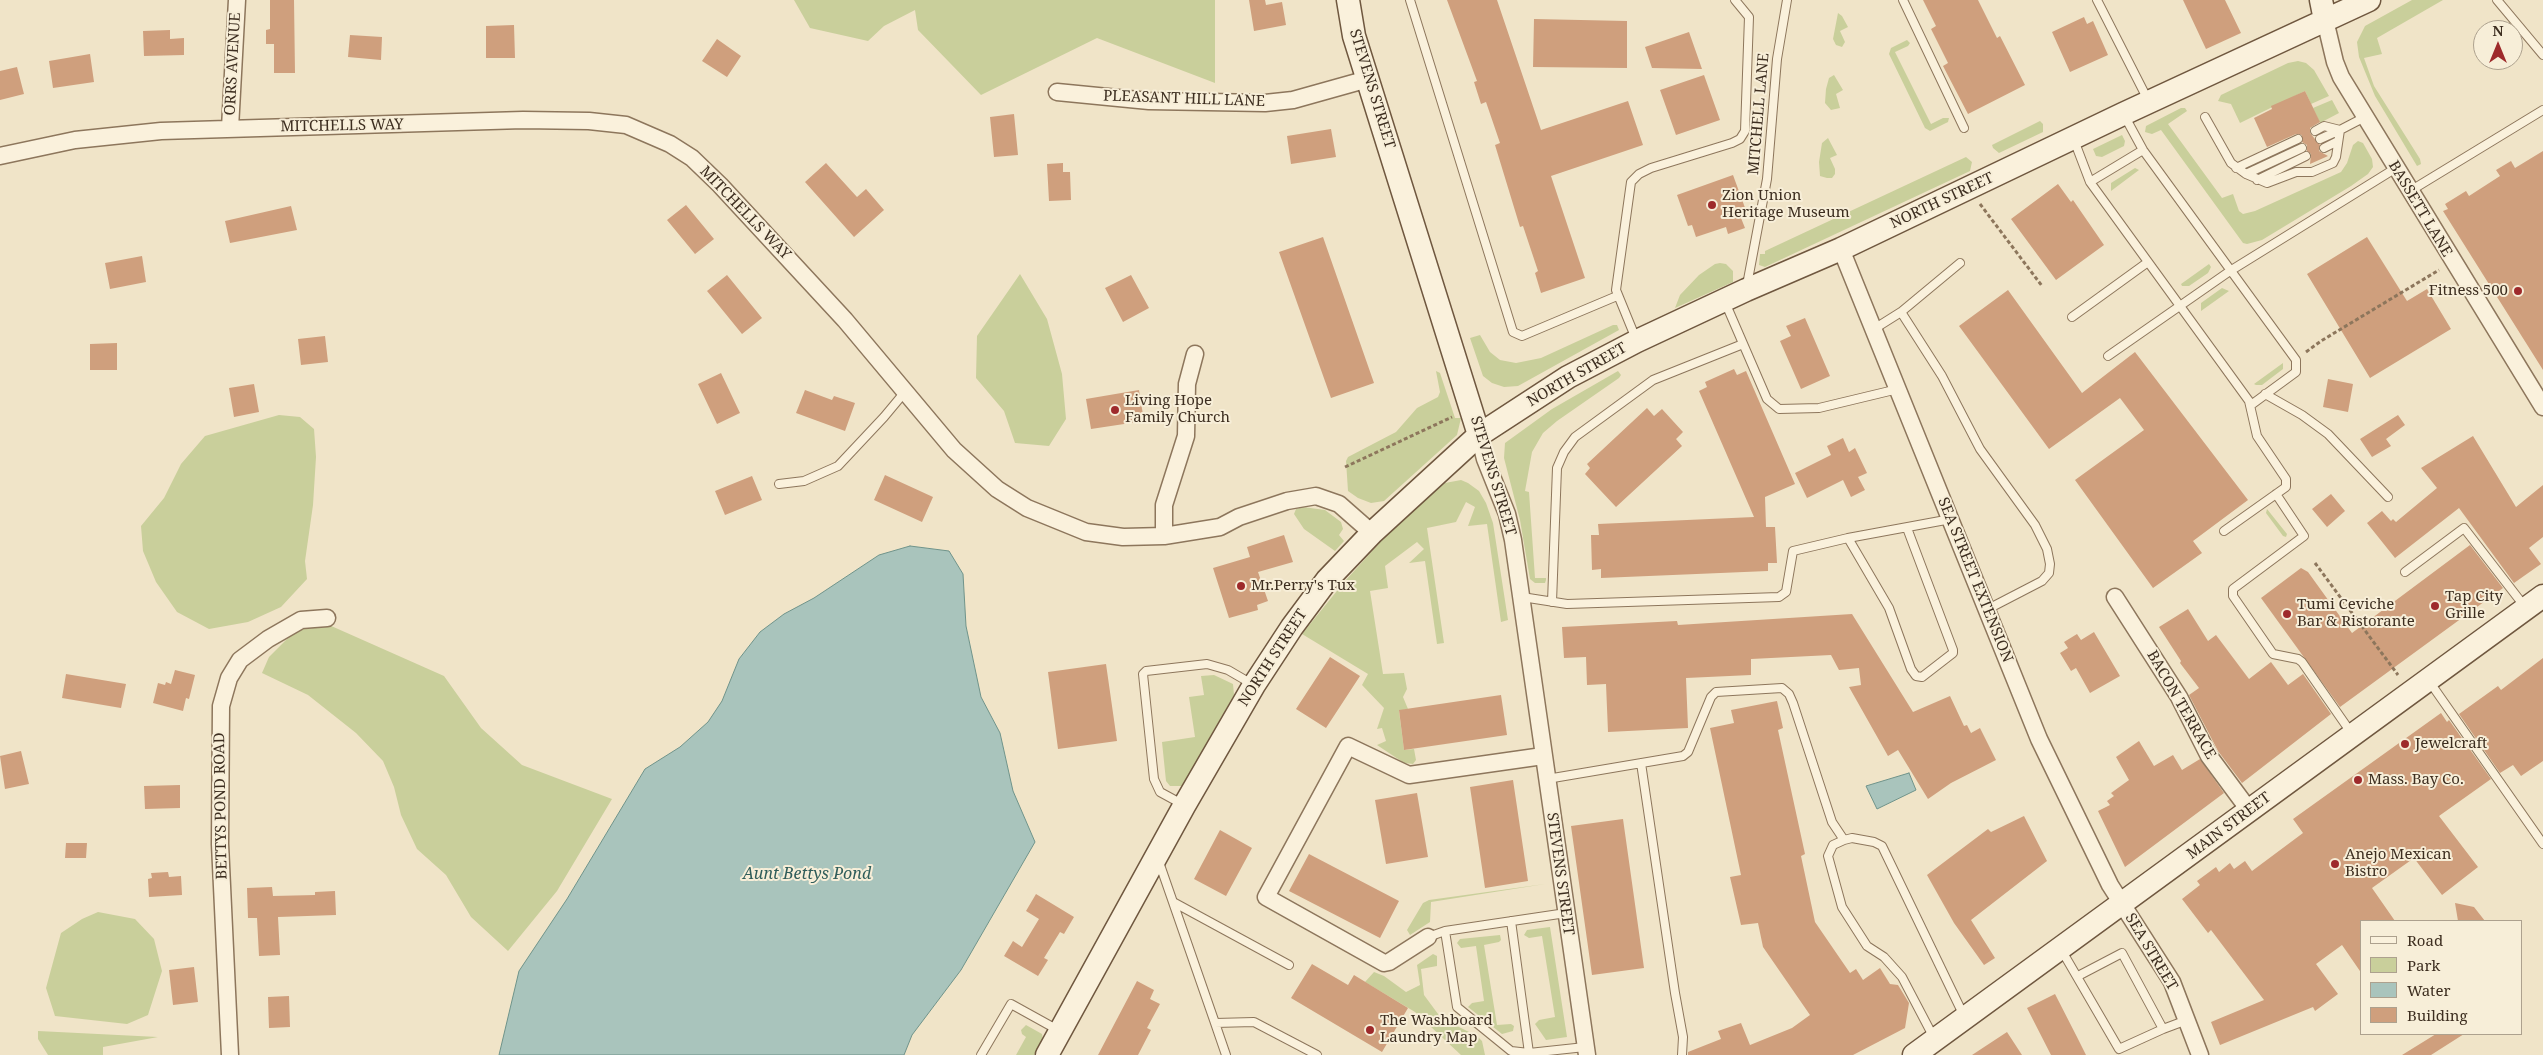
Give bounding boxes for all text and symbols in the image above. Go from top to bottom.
street label: ORRS AVENUE [221,12,245,116]
north arrow [2473,20,2523,70]
text: N [2492,21,2504,40]
street label: STEVENS STREET [1345,27,1399,151]
street label: MITCHELL LANE [1745,52,1773,176]
street label: PLEASANT HILL LANE [1103,87,1265,111]
street label: MITCHELLS WAY [280,116,404,136]
street label: BASSETT LANE [2384,158,2456,260]
street label: MITCHELLS WAY [696,162,794,264]
street label: NORTH STREET [1887,169,1997,233]
place label: Zion Union Heritage Museum [1722,187,1850,222]
marker: Zion Union Heritage Museum [1706,199,1718,211]
place label: Fitness 500 [2429,282,2508,300]
marker: Fitness 500 [2512,285,2524,297]
street label: NORTH STREET [1524,339,1630,411]
place label: Living Hope Family Church [1125,392,1230,427]
marker: Living Hope Family Church [1109,404,1121,416]
street label: STEVENS STREET [1466,414,1520,538]
street label: SEA STREET EXTENSION [1934,495,2016,665]
place label: Mr.Perry's Tux [1251,577,1355,595]
marker: Mr.Perry's Tux [1235,580,1247,592]
place label: Tap City Grille [2445,588,2503,623]
place label: Tumi Ceviche Bar & Ristorante [2297,596,2415,631]
marker: Tap City Grille [2429,600,2441,612]
street label: NORTH STREET [1235,606,1311,710]
marker: Tumi Ceviche Bar & Ristorante [2281,608,2293,620]
street label: BACON TERRACE [2143,647,2219,763]
street label: BETTYS POND ROAD [211,732,231,880]
place label: Jewelcraft [2415,735,2487,753]
marker: Jewelcraft [2399,738,2411,750]
place label: Mass. Bay Co. [2368,771,2464,789]
marker: Mass. Bay Co. [2352,774,2364,786]
street label: MAIN STREET [2184,789,2274,863]
street label: STEVENS STREET [1542,811,1578,937]
place label: Anejo Mexican Bistro [2345,846,2451,881]
marker: Anejo Mexican Bistro [2329,858,2341,870]
water label: Aunt Bettys Pond [743,864,871,884]
street label: SEA STREET [2121,910,2181,994]
legend [2360,920,2523,1035]
text: Road [2407,930,2443,950]
text: Park [2407,955,2440,975]
text: Water [2407,980,2450,1000]
text: Building [2407,1005,2468,1025]
place label: The Washboard Laundry Map [1380,1012,1493,1047]
marker: The Washboard Laundry Map [1364,1024,1376,1036]

